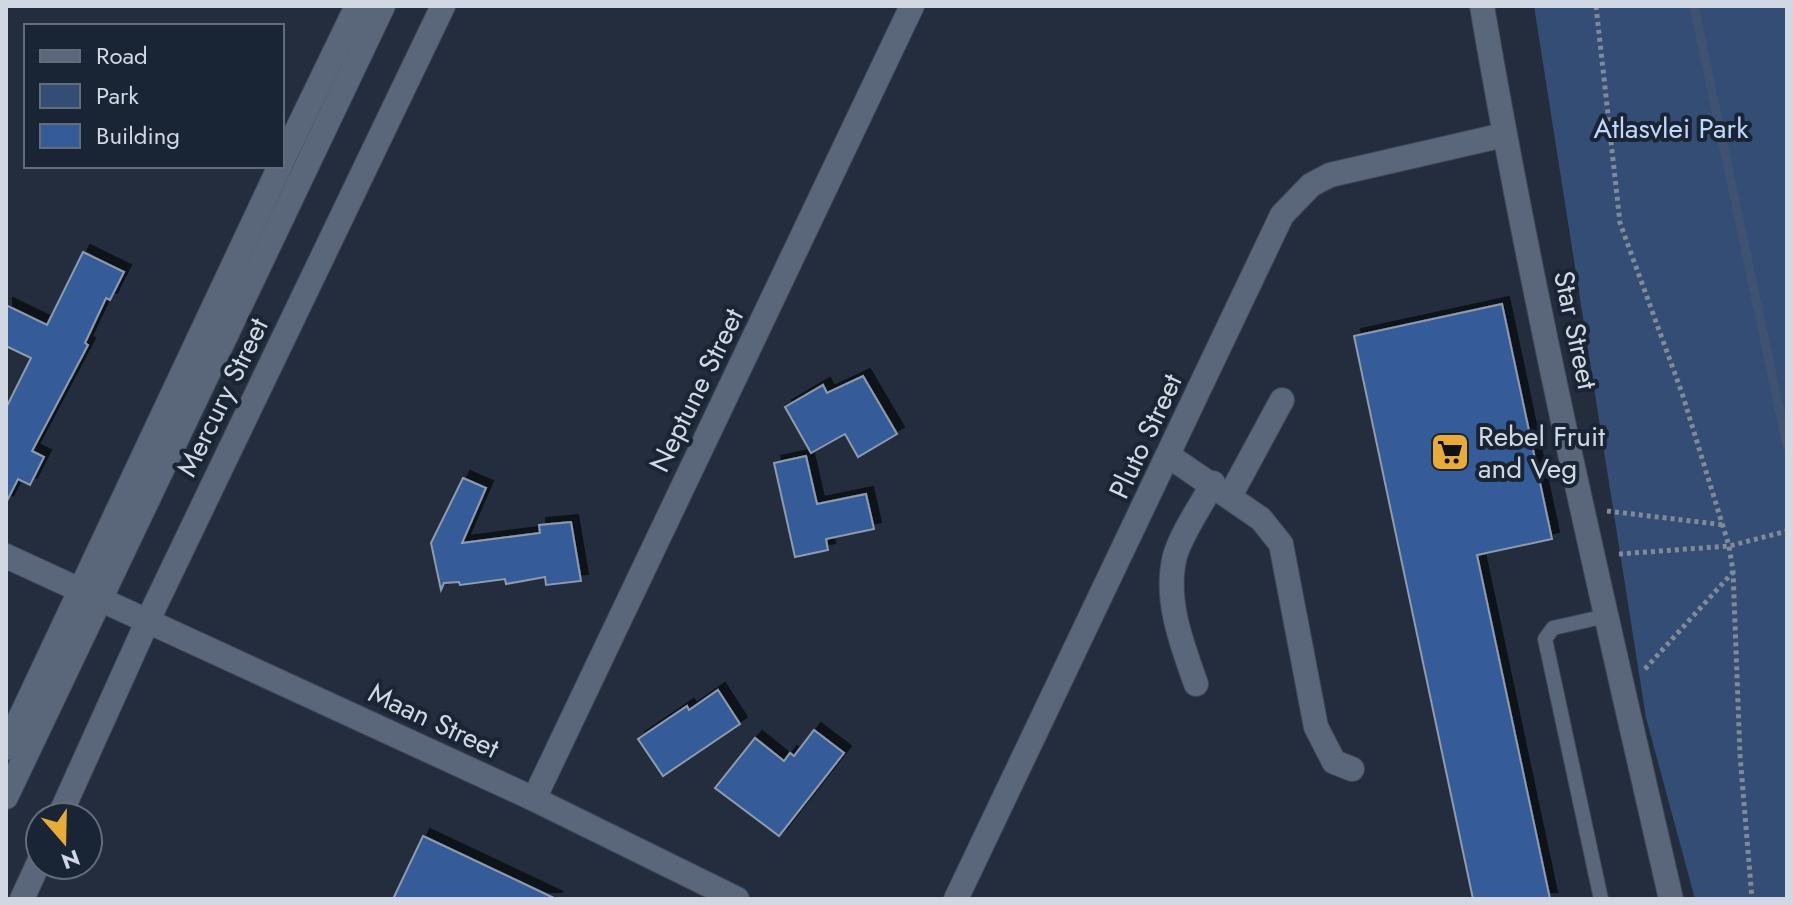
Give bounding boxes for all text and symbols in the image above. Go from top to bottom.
legend [24,24,284,168]
text: Road [96,38,148,73]
text: Park [96,78,139,113]
park label: Atlasvlei Park [1593,108,1749,149]
text: Building [96,118,180,153]
street label: Star Street [1543,267,1608,393]
street label: Neptune Street [639,301,754,479]
street label: Mercury Street [166,311,279,484]
street label: Pluto Street [1099,367,1192,505]
place label: Rebel Fruit and Veg [1478,416,1605,489]
supermarket icon: Rebel Fruit and Veg [1429,431,1471,473]
street label: Maan Street [362,672,506,769]
north arrow [24,801,104,881]
text: N [57,842,85,878]

